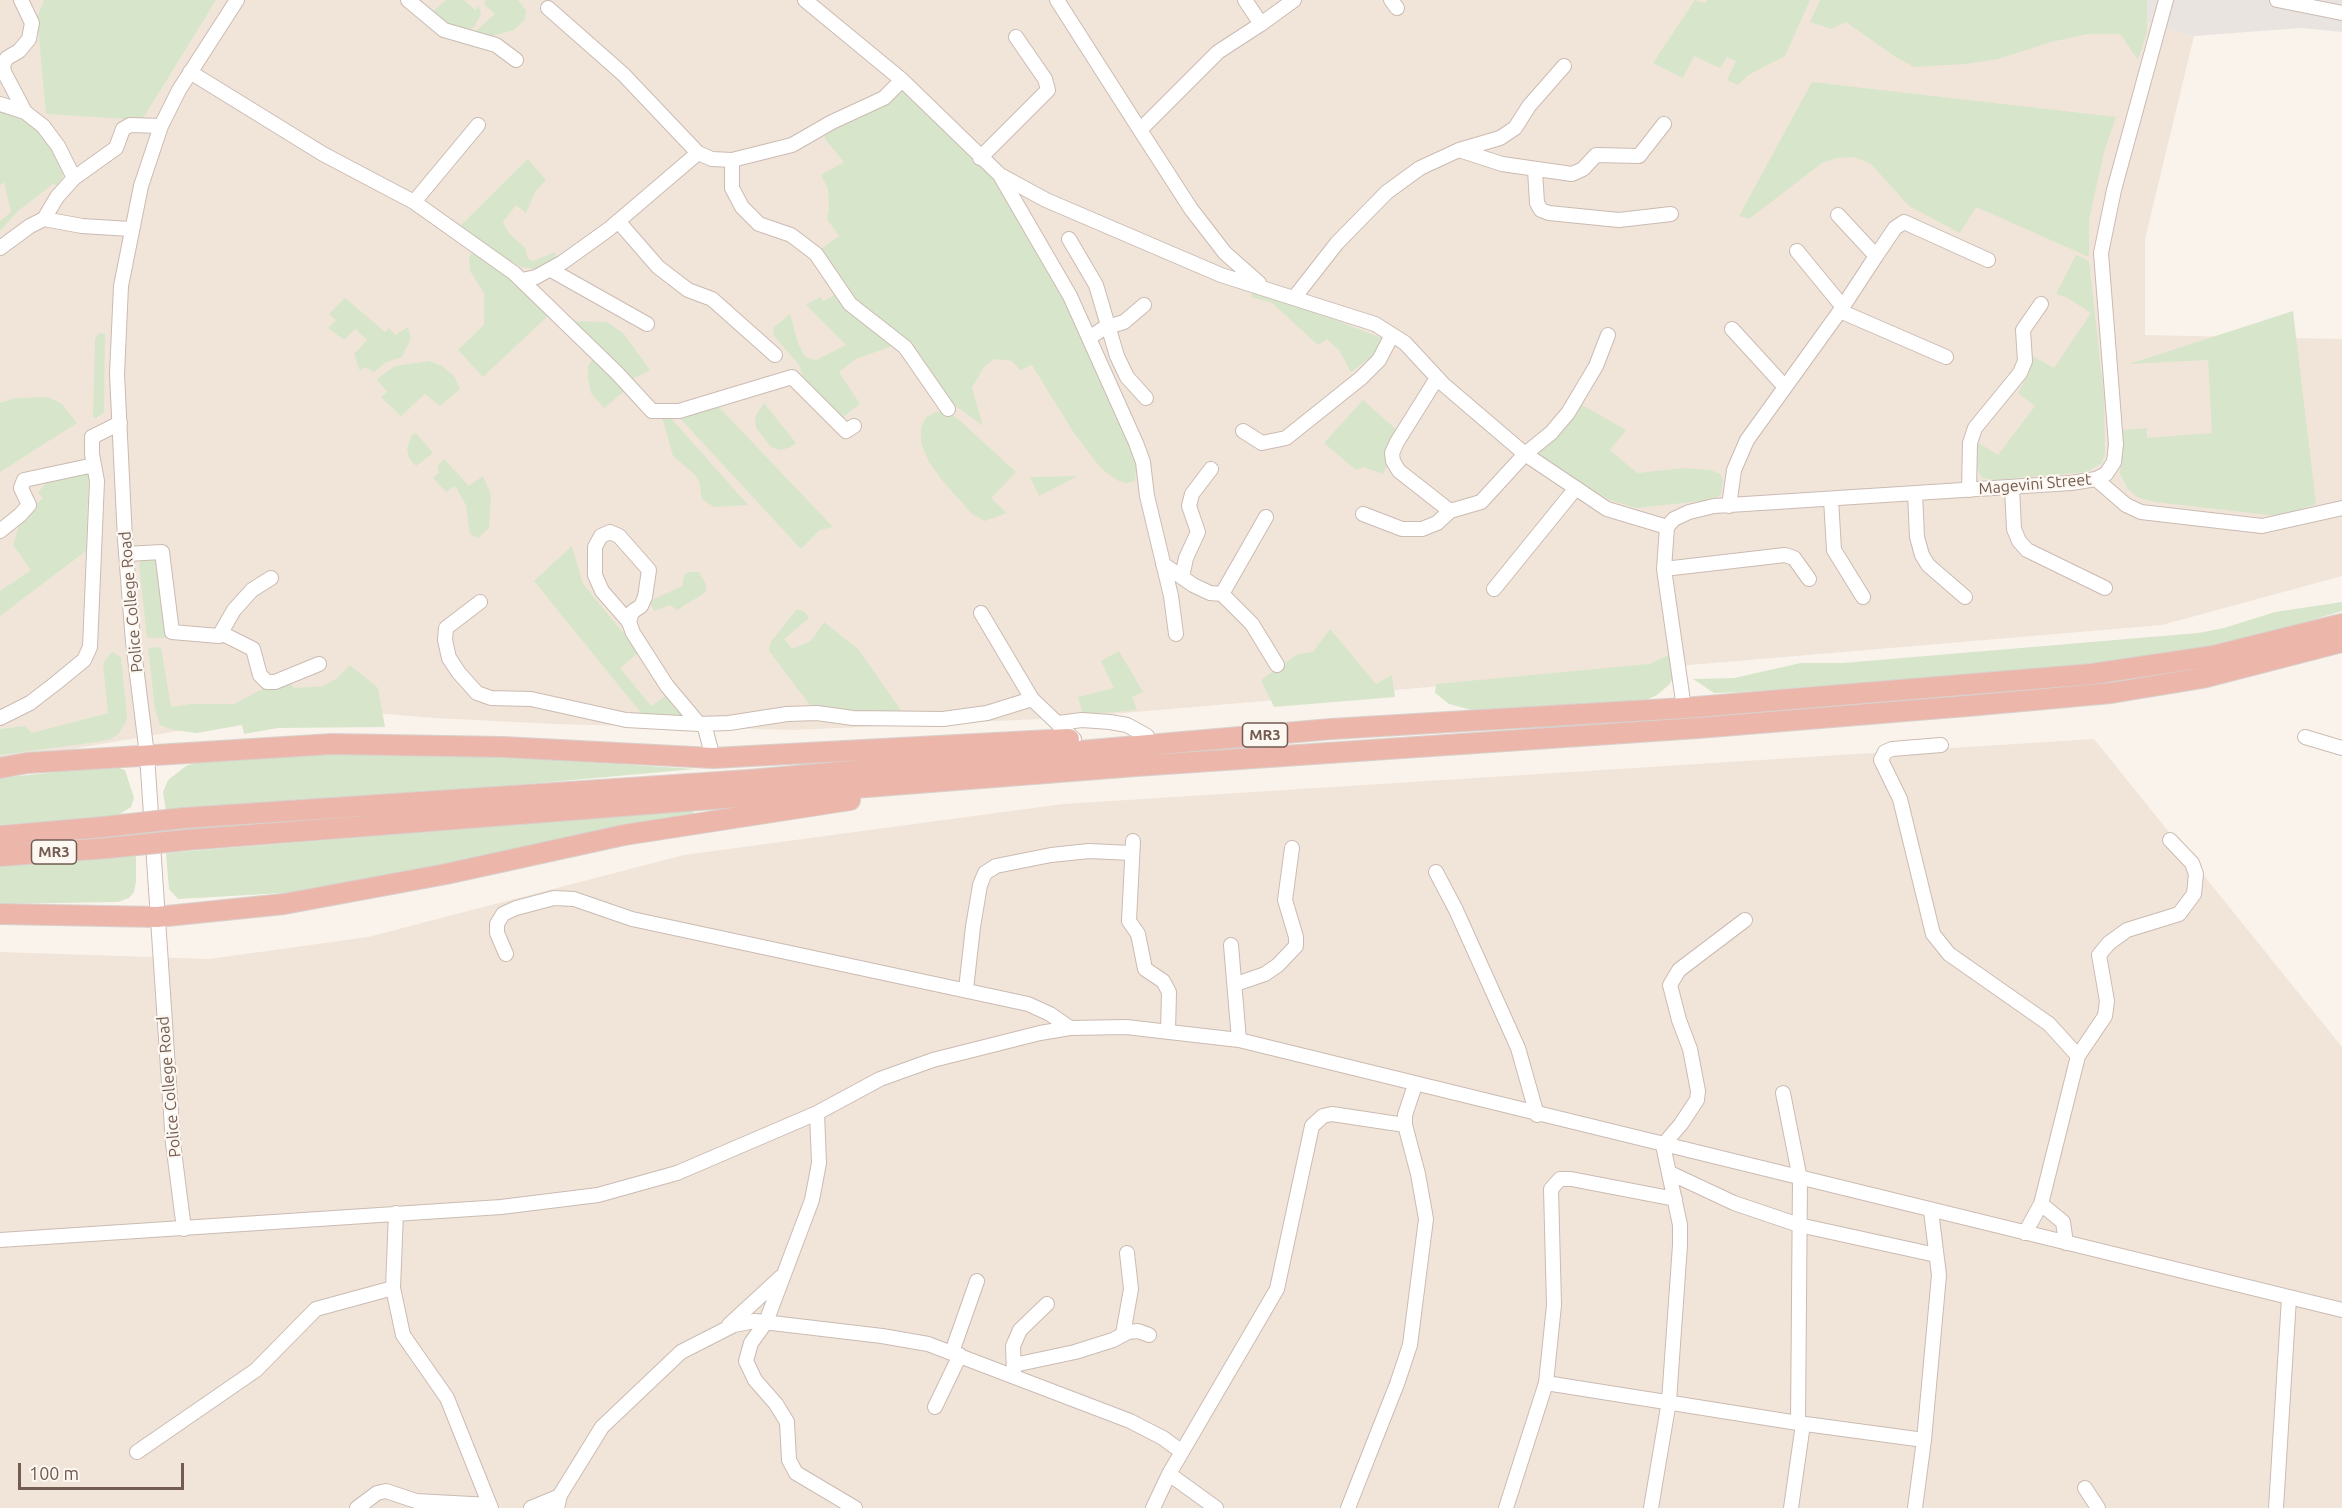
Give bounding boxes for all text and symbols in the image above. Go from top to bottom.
street label: Magevini Street [1978,470,2092,498]
street label: Police College Road [115,531,147,673]
road number: MR3 [1242,723,1288,747]
road number: MR3 [32,840,76,864]
street label: Police College Road [153,1016,185,1158]
scale bar [21,1451,188,1489]
text: 100 m [29,1463,79,1483]

